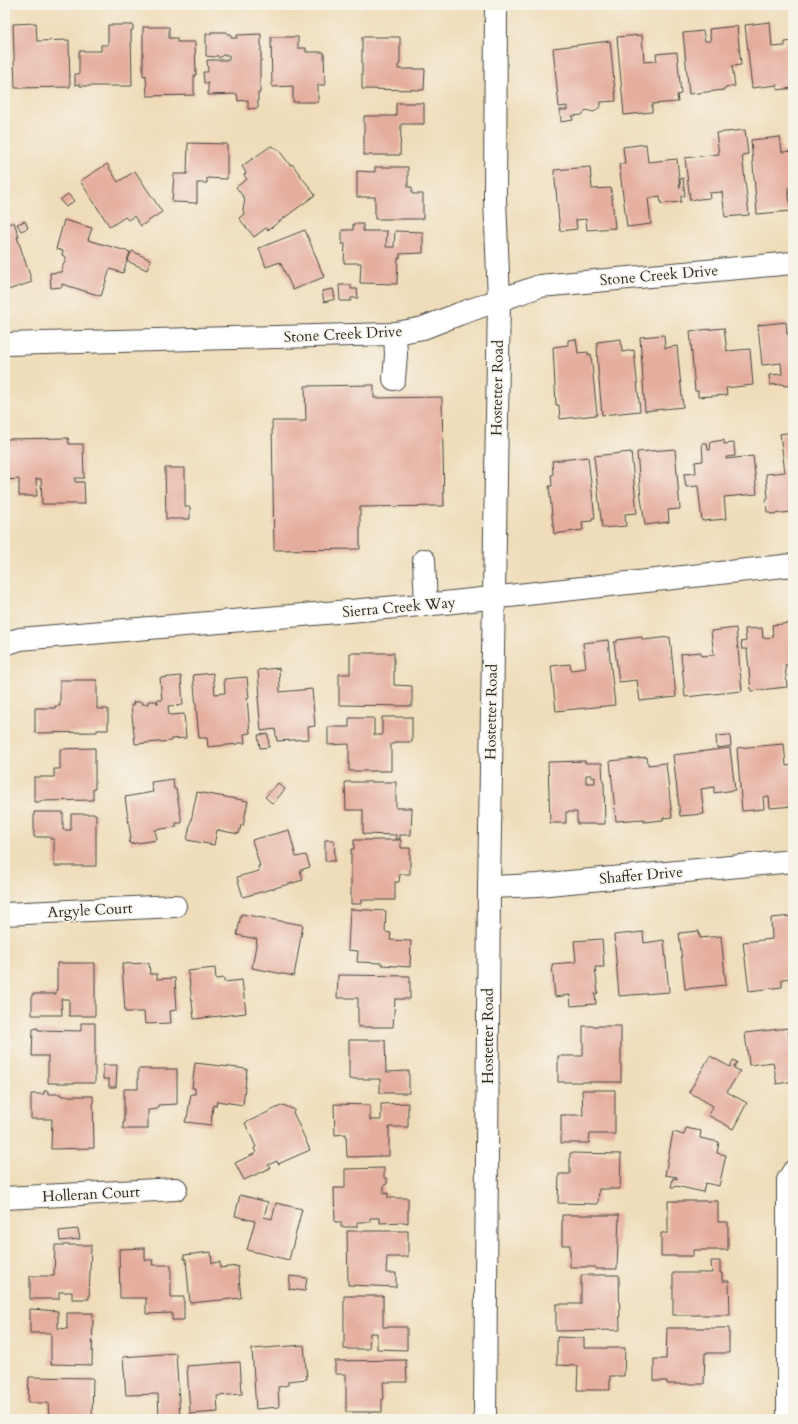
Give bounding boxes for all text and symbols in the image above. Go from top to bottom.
street label: Stone Creek Drive [599,260,719,290]
street label: Stone Creek Drive [283,321,403,347]
street label: Hostetter Road [486,340,508,436]
street label: Sierra Creek Way [342,592,457,622]
street label: Hostetter Road [480,664,502,760]
street label: Shaffer Drive [598,861,684,889]
street label: Argyle Court [47,898,133,922]
street label: Hostetter Road [478,988,498,1084]
street label: Holleran Court [42,1181,141,1207]

